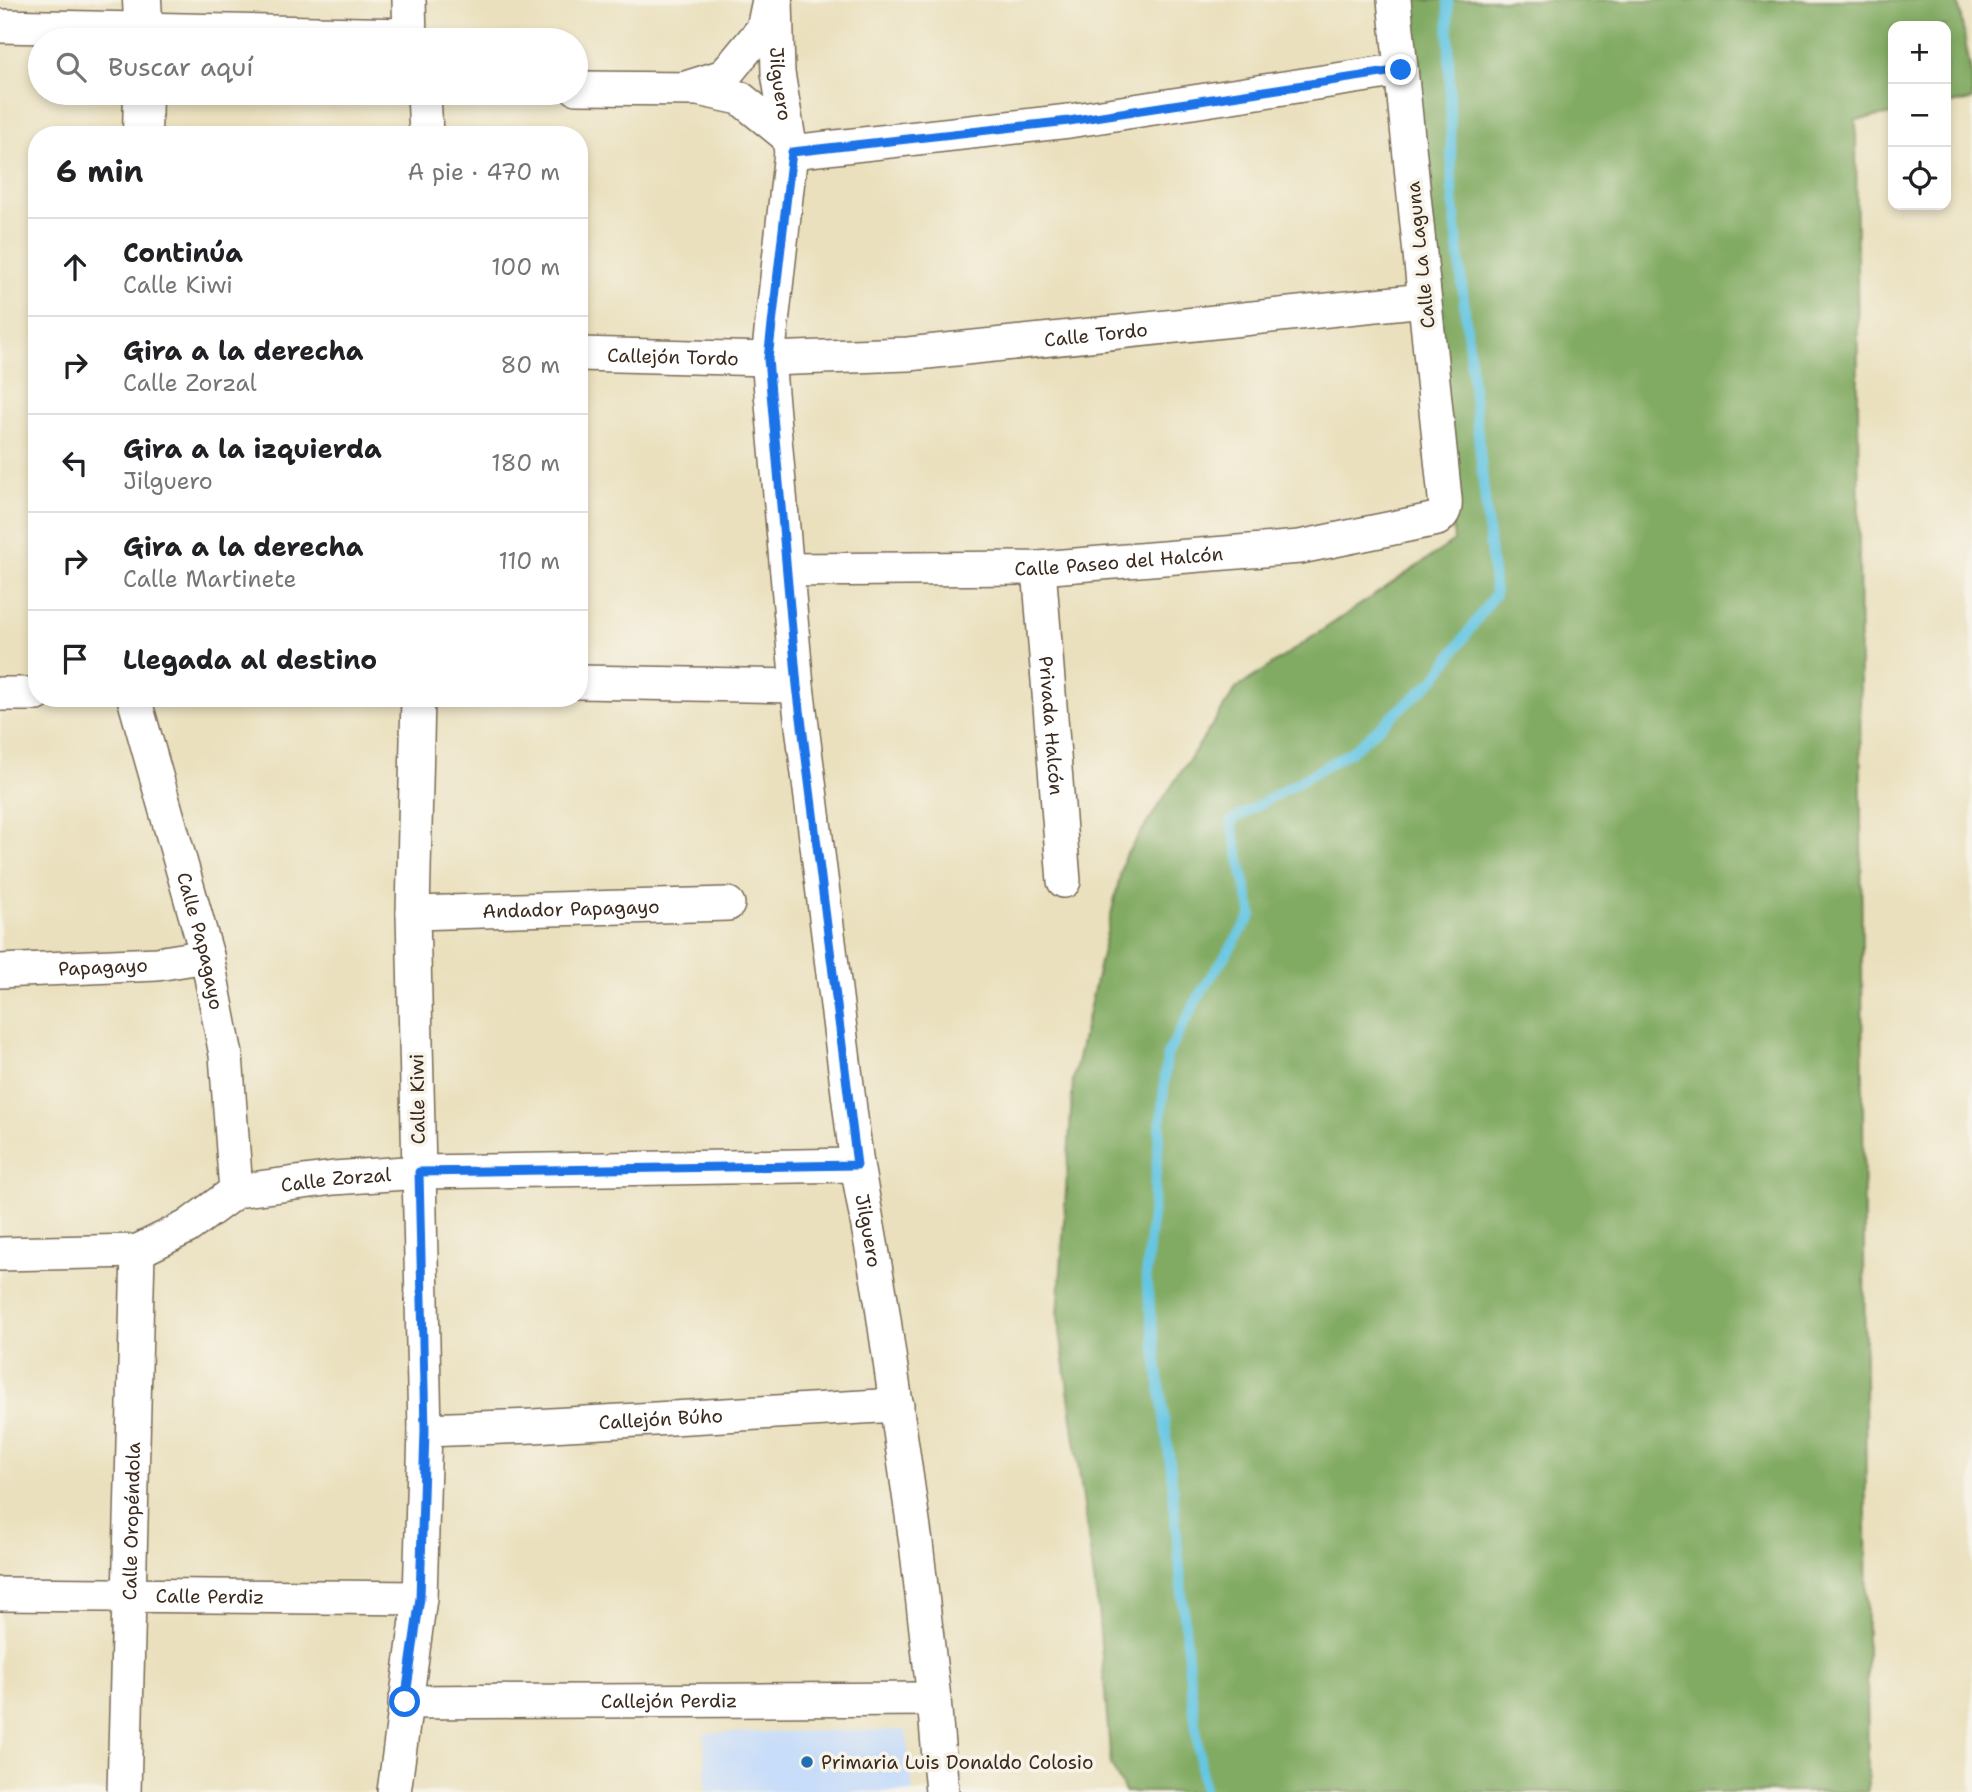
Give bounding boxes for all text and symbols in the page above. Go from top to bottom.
map controls [1888,21,1951,210]
button: + [1888,21,1951,84]
search box [28,28,588,105]
street label: Jilguero [764,47,798,123]
icon: search [52,48,90,86]
text: Buscar aquí [108,49,254,84]
route end [1385,54,1416,85]
button: − [1888,84,1951,147]
button: locate [1888,147,1951,210]
text: 6 min [56,151,143,192]
text: A pie · 470 m [408,157,560,187]
street label: Calle La Laguna [1400,180,1441,330]
text: Continúa [123,235,243,270]
icon: ahead [56,248,94,286]
text: 100 m [491,252,560,282]
text: Calle Kiwi [123,270,233,300]
street label: Calle Tordo [1043,317,1149,353]
text: Gira a la derecha [123,333,364,368]
street label: Callejón Tordo [607,343,739,371]
icon: right [56,346,94,384]
text: 80 m [501,350,560,380]
text: Calle Zorzal [123,368,257,398]
text: Gira a la izquierda [123,431,382,466]
icon: left [56,444,94,482]
text: 180 m [491,448,560,478]
text: Jilguero [123,466,213,496]
text: Gira a la derecha [123,529,364,564]
street label: Calle Paseo del Halcón [1014,541,1224,581]
icon: right [56,542,94,580]
text: 110 m [498,546,560,576]
text: Calle Martinete [123,564,297,594]
icon: arrive [56,640,94,678]
text: Llegada al destino [123,642,377,677]
street label: Privada Halcón [1033,655,1069,796]
street label: Calle Papagayo [171,869,229,1012]
street label: Andador Papagayo [482,894,660,924]
street label: Papagayo [58,952,148,981]
street label: Calle Kiwi [404,1053,431,1145]
street label: Calle Zorzal [279,1162,392,1198]
street label: Jilguero [849,1192,887,1269]
street label: Callejón Búho [598,1403,724,1435]
street label: Calle Oropéndola [117,1441,146,1601]
street label: Calle Perdiz [155,1583,265,1610]
route start [389,1686,420,1717]
street label: Callejón Perdiz [601,1688,737,1714]
place label: Primaria Luis Donaldo Colosio [821,1750,1093,1775]
marker: Primaria Luis Donaldo Colosio [799,1754,815,1770]

